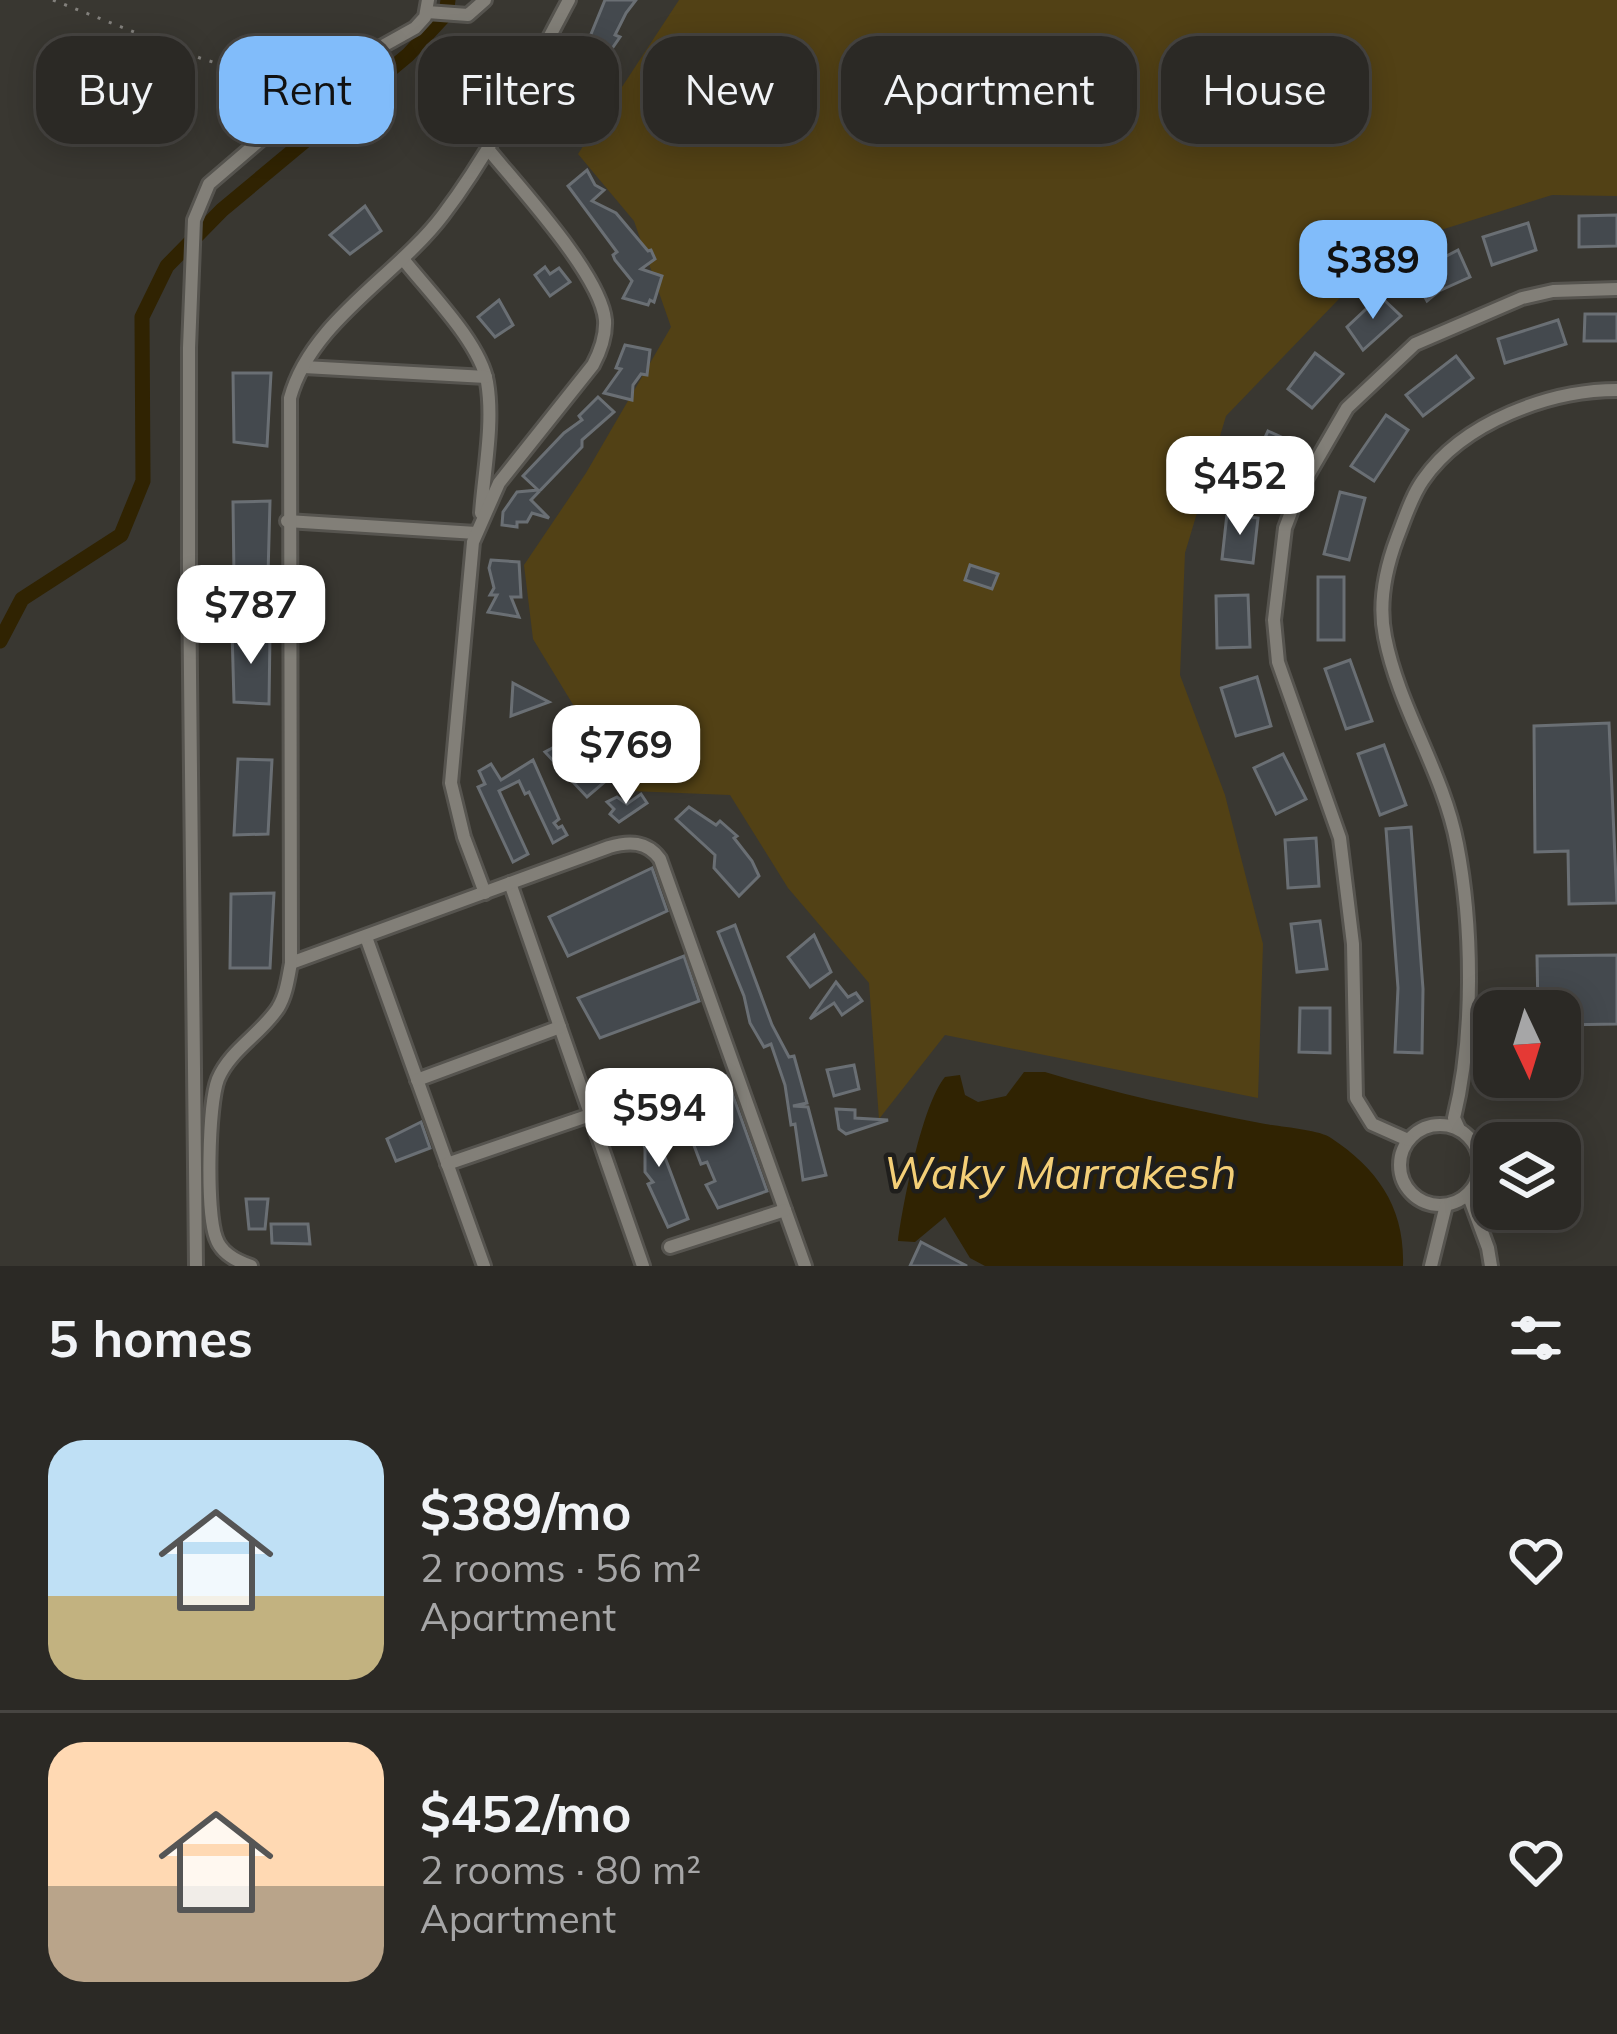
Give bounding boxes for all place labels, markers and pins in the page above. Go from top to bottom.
pin: $389 [1302,220,1444,322]
pin: $452 [1169,436,1311,538]
pin: $787 [180,565,322,667]
pin: $769 [555,705,697,807]
pin: $594 [588,1068,730,1170]

